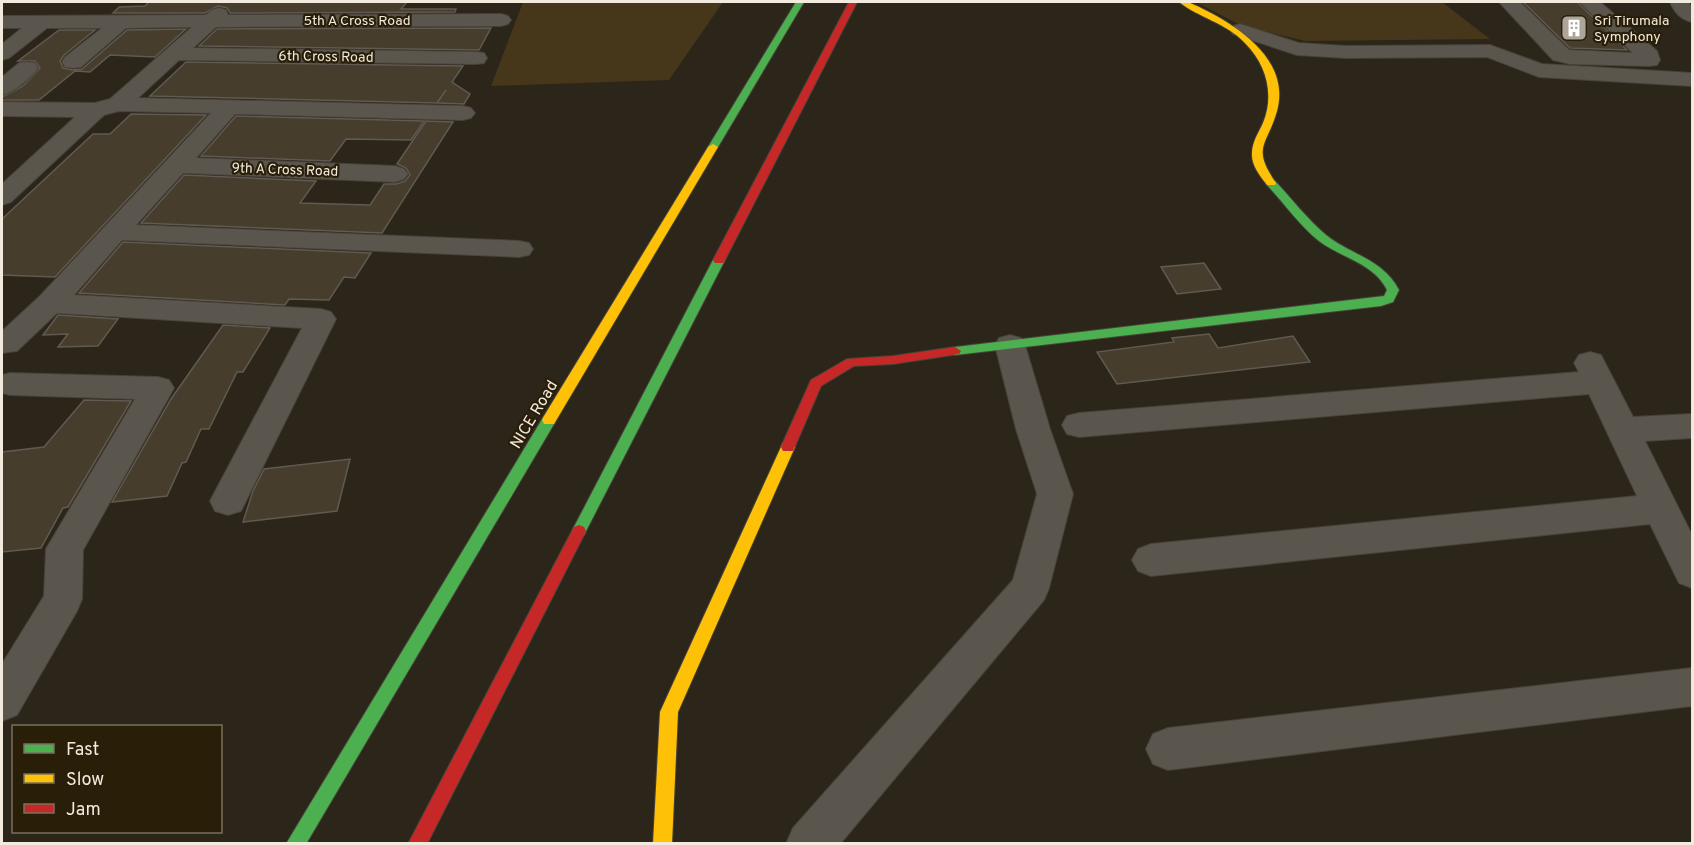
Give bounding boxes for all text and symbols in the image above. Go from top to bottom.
street label: 5th A Cross Road [303,13,411,30]
building icon: Sri Tirumala Symphony [1559,13,1589,43]
place label: Sri Tirumala Symphony [1594,13,1669,46]
street label: 6th Cross Road [278,48,374,67]
street label: 9th A Cross Road [231,160,339,181]
street label: NICE Road [506,377,563,453]
legend [12,725,222,833]
text: Fast [66,739,99,762]
text: Slow [66,769,104,792]
text: Jam [66,799,101,822]

